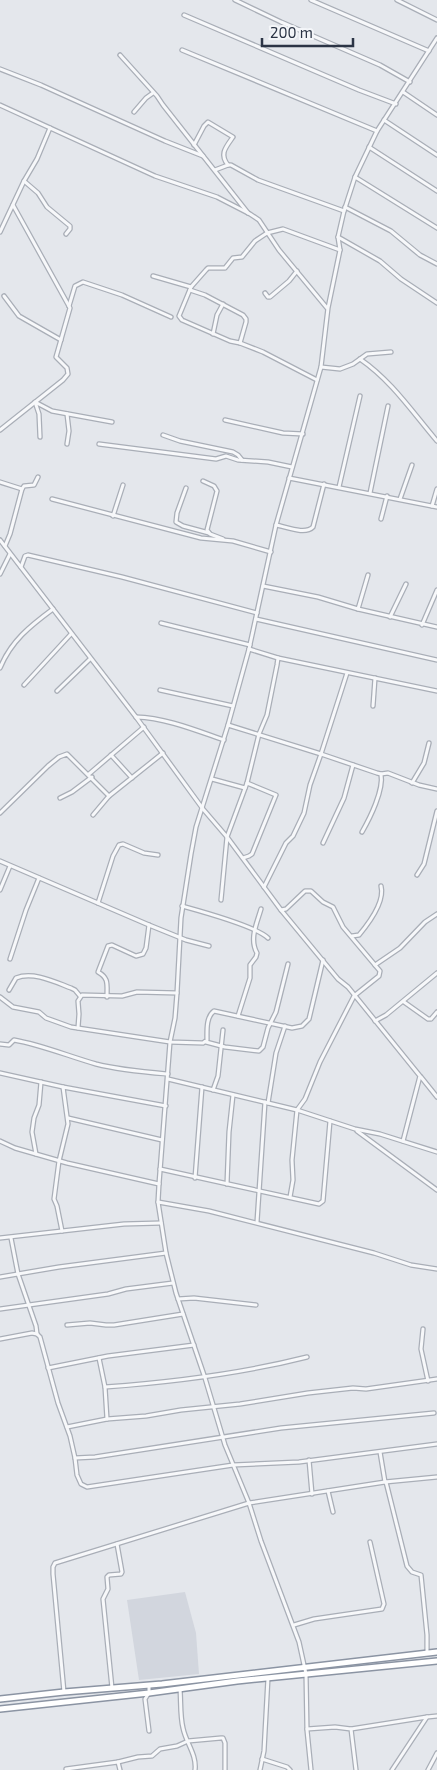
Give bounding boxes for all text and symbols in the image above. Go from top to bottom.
scale bar [262,15,353,47]
text: 200 m [270,23,313,41]

